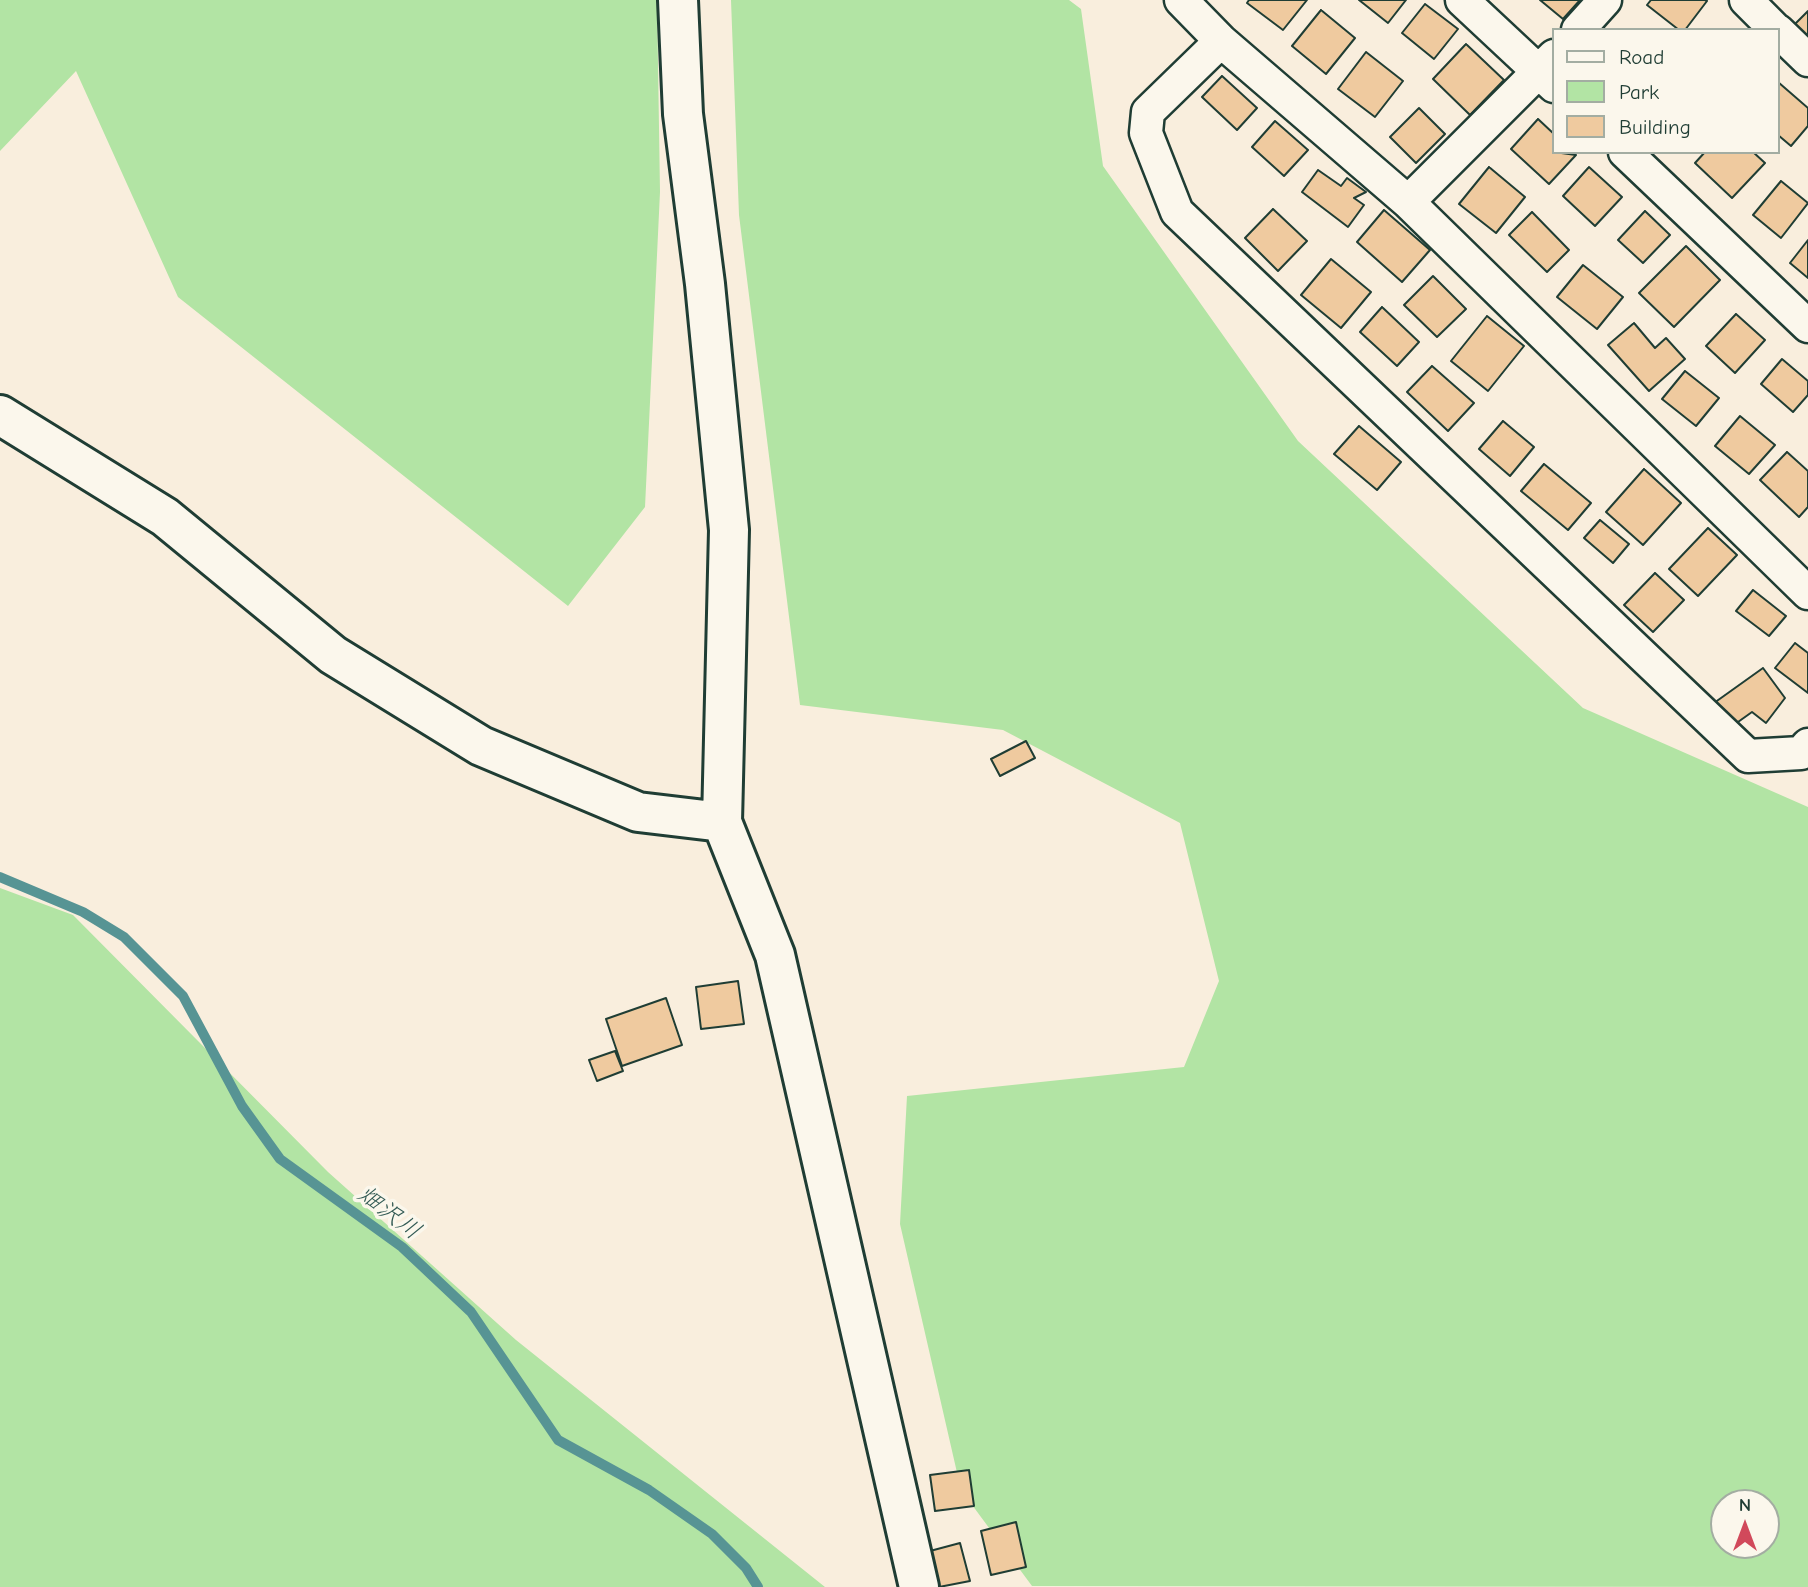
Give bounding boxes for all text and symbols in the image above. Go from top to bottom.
legend [1552,28,1780,154]
text: Road [1619,45,1664,69]
text: Park [1619,80,1659,104]
text: Building [1619,115,1691,139]
water label: 畑沢川 [352,1180,426,1246]
north arrow [1710,1489,1780,1559]
text: N [1739,1494,1751,1516]

